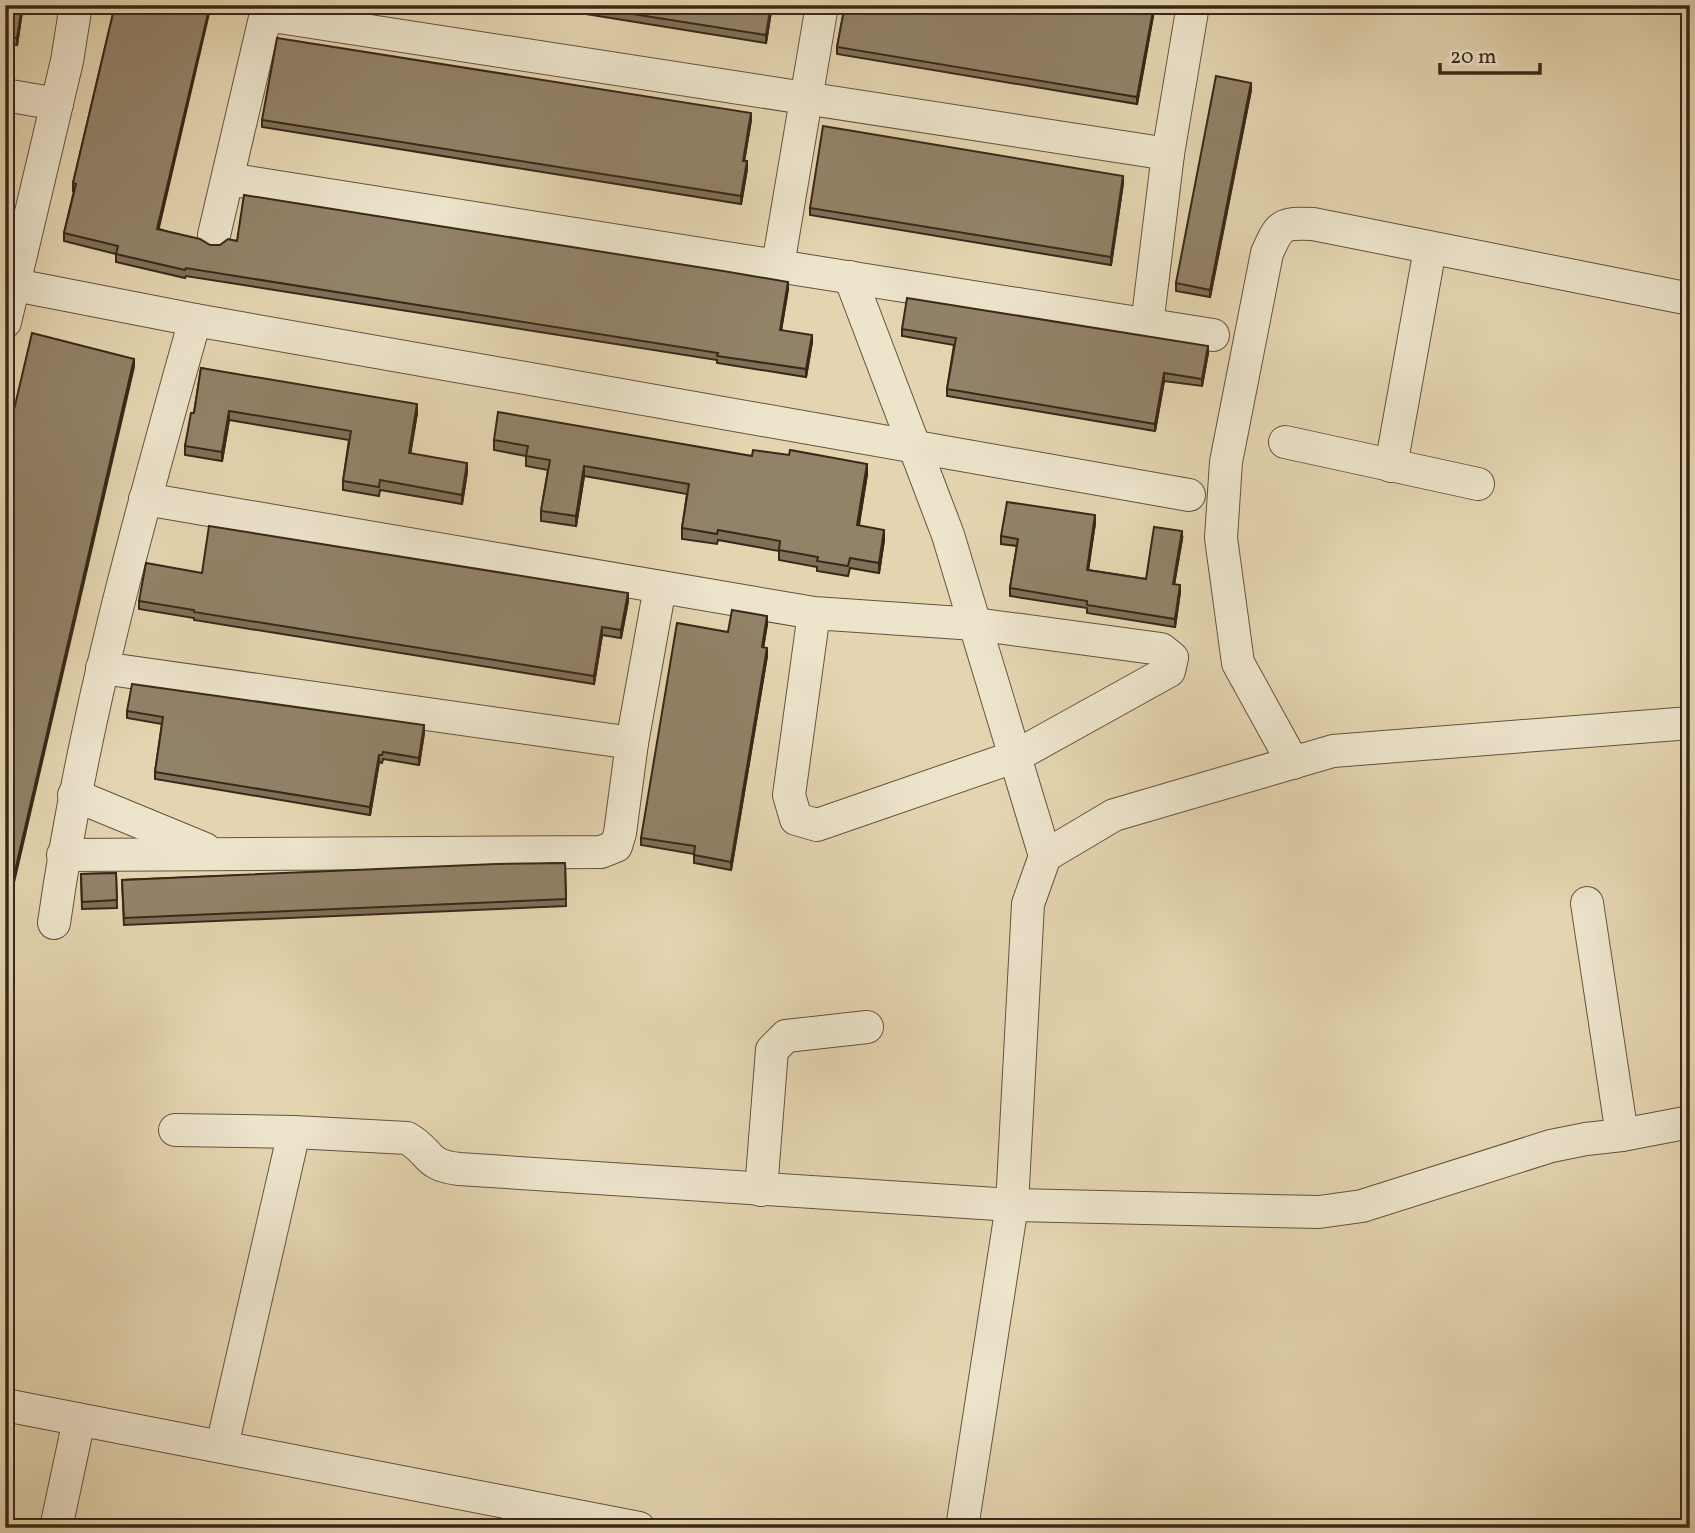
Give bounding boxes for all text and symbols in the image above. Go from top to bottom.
scale bar [1440,32,1539,76]
text: 20 m [1450,43,1496,72]

